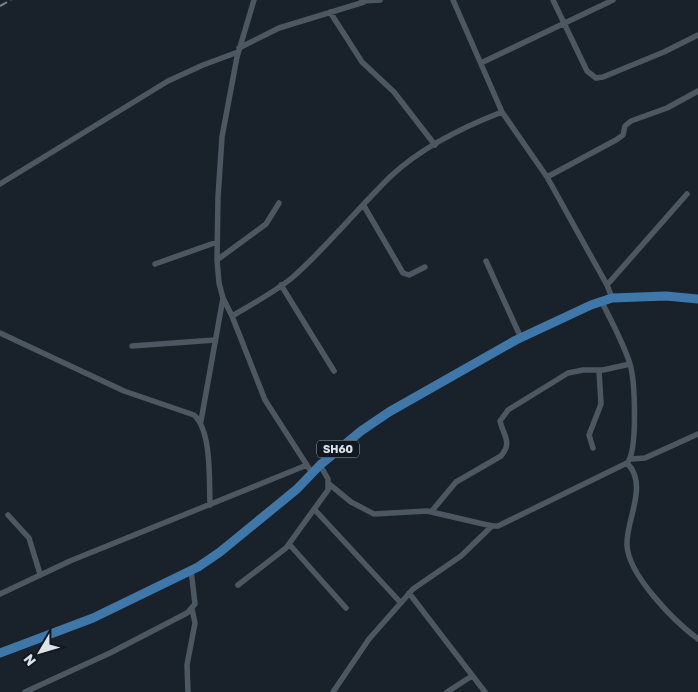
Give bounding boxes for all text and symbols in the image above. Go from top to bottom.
road number: SH60 [317,440,359,458]
north arrow [15,627,65,677]
text: N [20,650,40,669]

